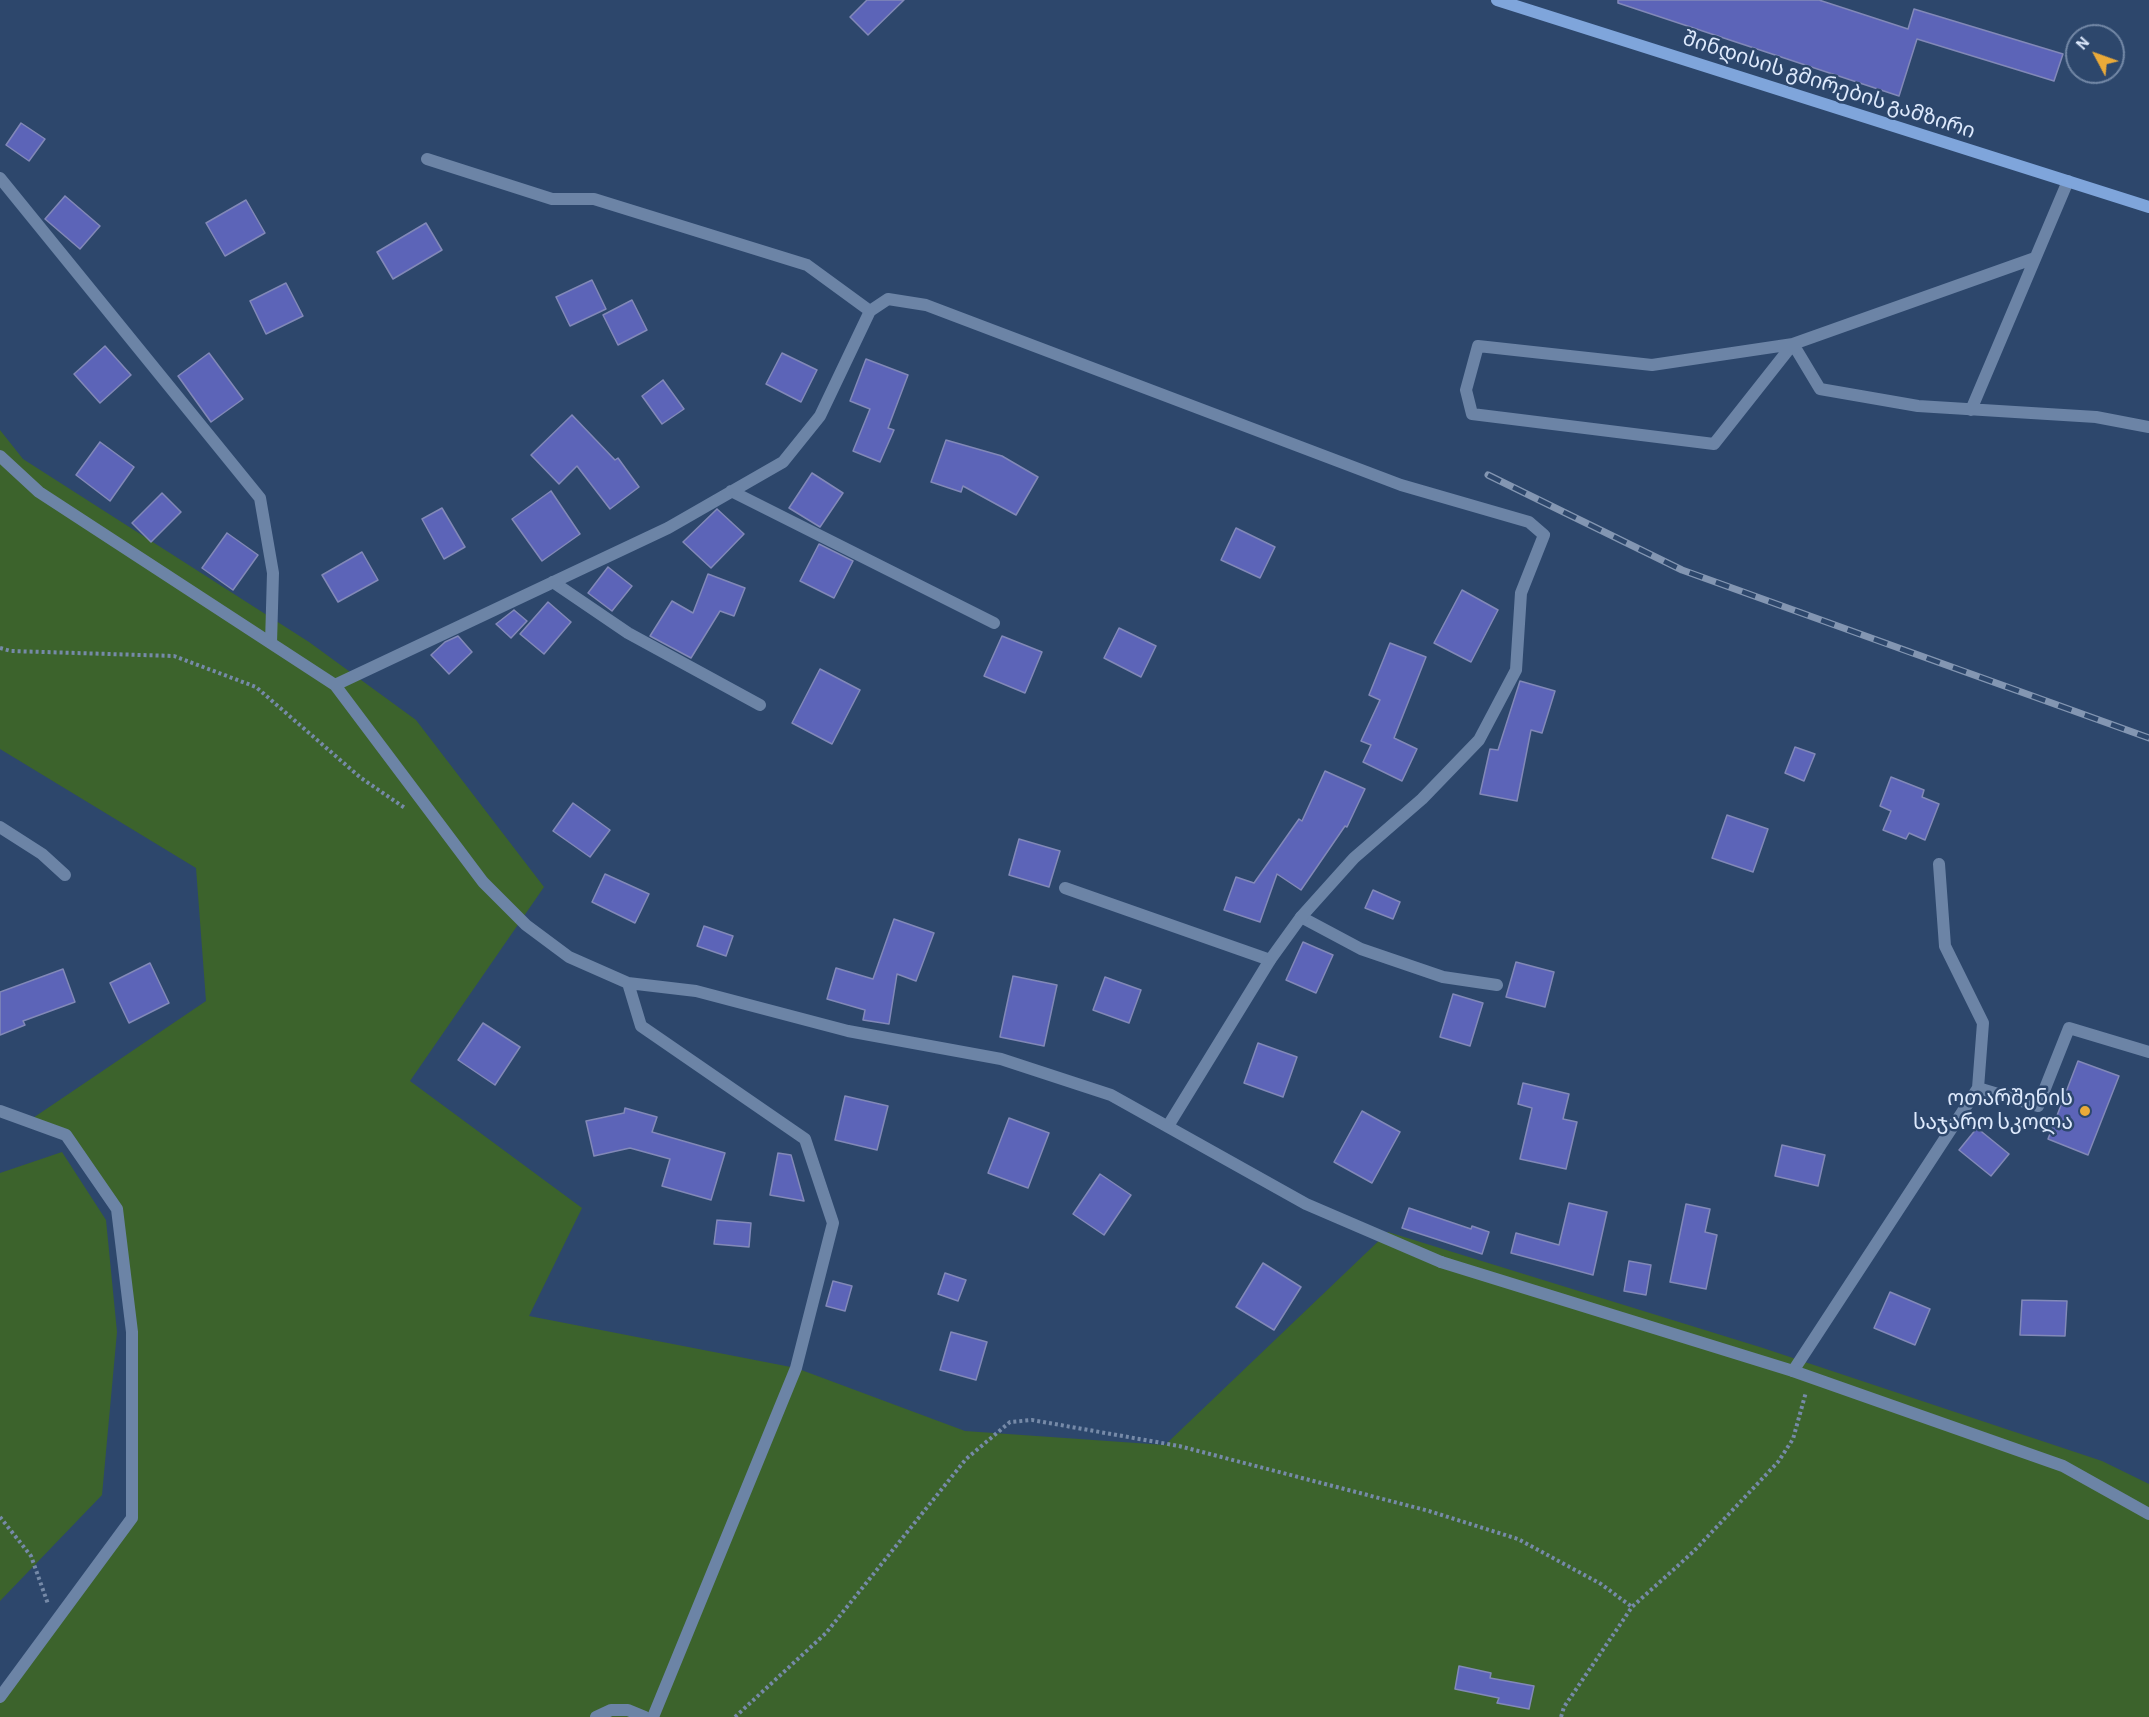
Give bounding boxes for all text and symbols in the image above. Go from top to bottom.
north arrow [2065,24,2125,84]
street label: შინდისის გმირების გამზირი [1680,26,1978,144]
text: N [2073,34,2093,53]
place label: ოთარშენის საჯარო სკოლა [1913,1086,2073,1136]
marker: ოთარშენის საჯარო სკოლა [2078,1104,2092,1118]

